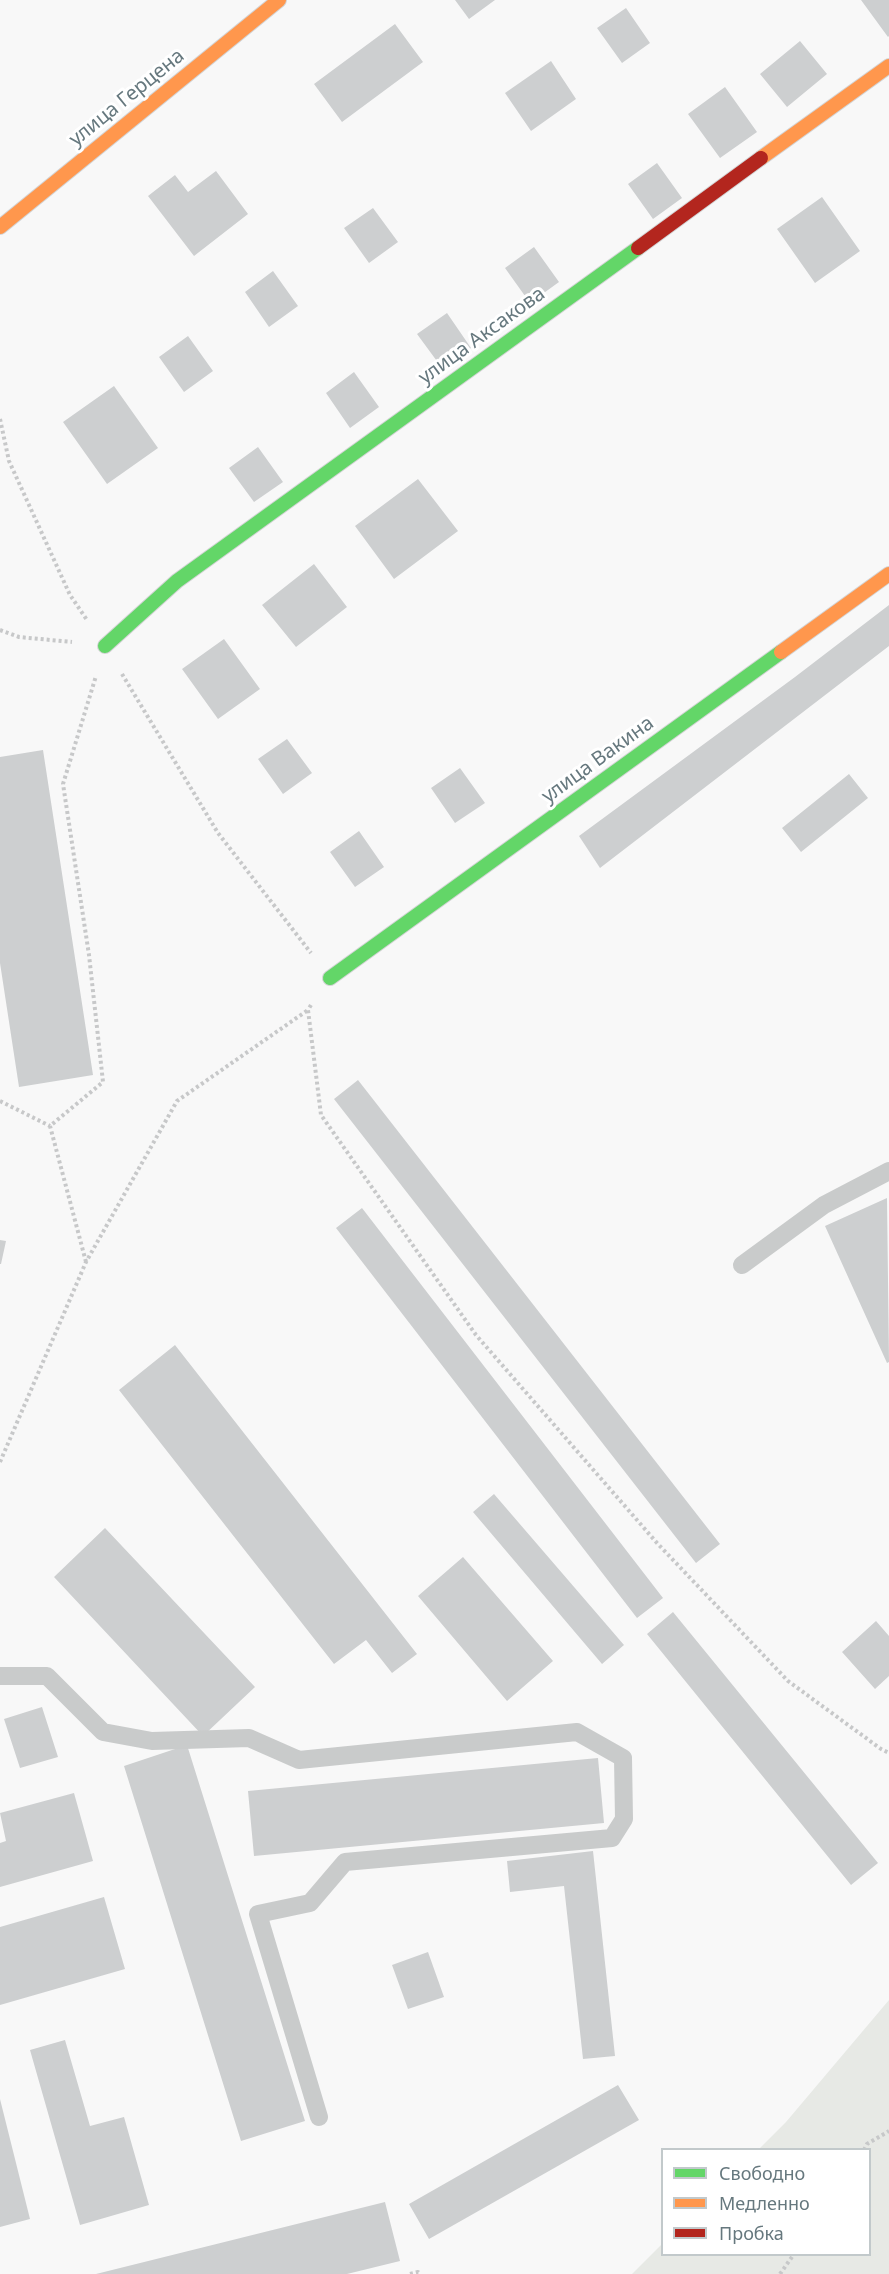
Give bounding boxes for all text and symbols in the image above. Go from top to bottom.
street label: улица Герцена [65,44,189,152]
street label: улица Аксакова [414,282,550,390]
street label: улица Вакина [537,711,659,809]
legend [661,2148,871,2256]
text: Свободно [719,2161,805,2185]
text: Медленно [719,2191,810,2215]
text: Пробка [719,2221,784,2245]

